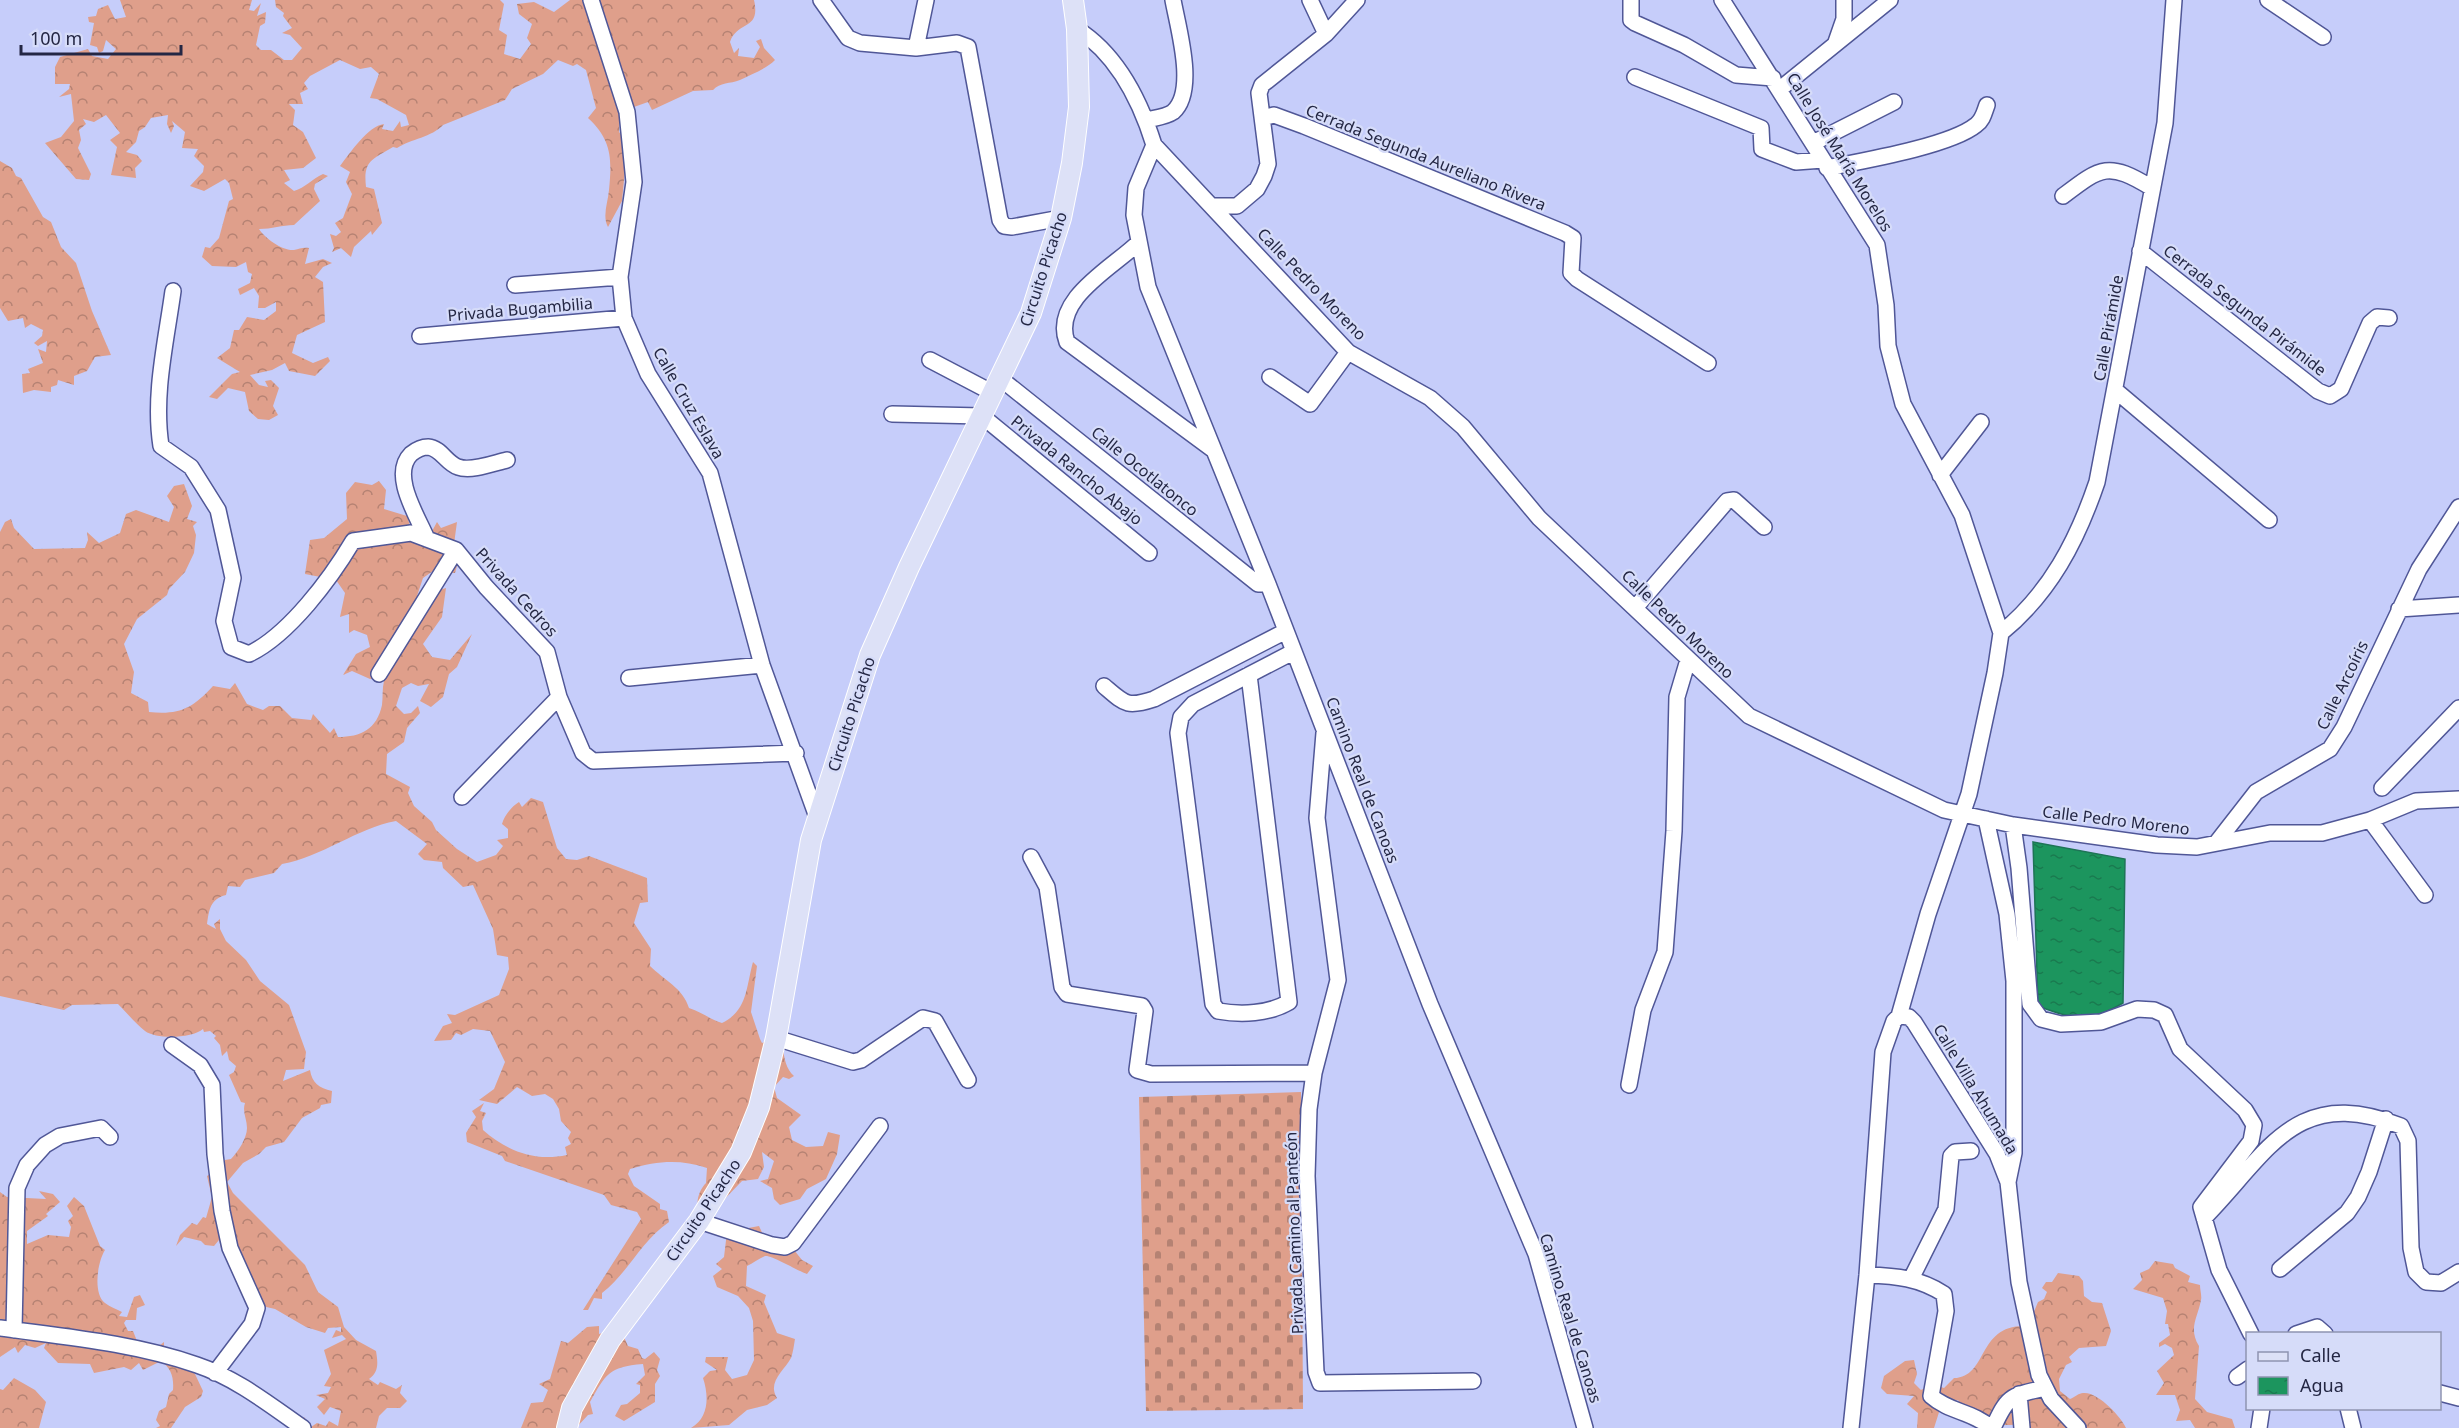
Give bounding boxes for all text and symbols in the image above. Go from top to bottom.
scale bar [21,18,182,56]
text: 100 m [30,26,82,50]
street label: Calle José María Morelos [1782,68,1898,236]
street label: Cerrada Segunda Aureliano Rivera [1303,99,1549,215]
street label: Circuito Picacho [1014,209,1072,329]
street label: Calle Pedro Moreno [1253,223,1371,345]
street label: Cerrada Segunda Pirámide [2159,239,2331,381]
street label: Calle Pirámide [2088,273,2128,383]
street label: Privada Bugambilia [446,292,594,326]
street label: Calle Cruz Eslava [648,343,730,463]
street label: Privada Rancho Abajo [1007,410,1147,530]
street label: Calle Ocotlatonco [1087,421,1203,521]
street label: Privada Cedros [471,543,563,641]
street label: Calle Pedro Moreno [1617,565,1739,683]
street label: Calle Arcoíris [2311,637,2373,733]
street label: Circuito Picacho [822,654,880,774]
street label: Camino Real de Canoas [1321,694,1405,866]
street label: Calle Pedro Moreno [2041,800,2191,840]
street label: Calle Villa Ahumada [1928,1020,2024,1158]
street label: Privada Camino al Panteón [1279,1131,1309,1335]
street label: Circuito Picacho [660,1154,746,1266]
street label: Camino Real de Canoas [1535,1230,1607,1406]
legend [2246,1332,2441,1410]
text: Calle [2300,1343,2341,1367]
text: Agua [2300,1373,2344,1397]

